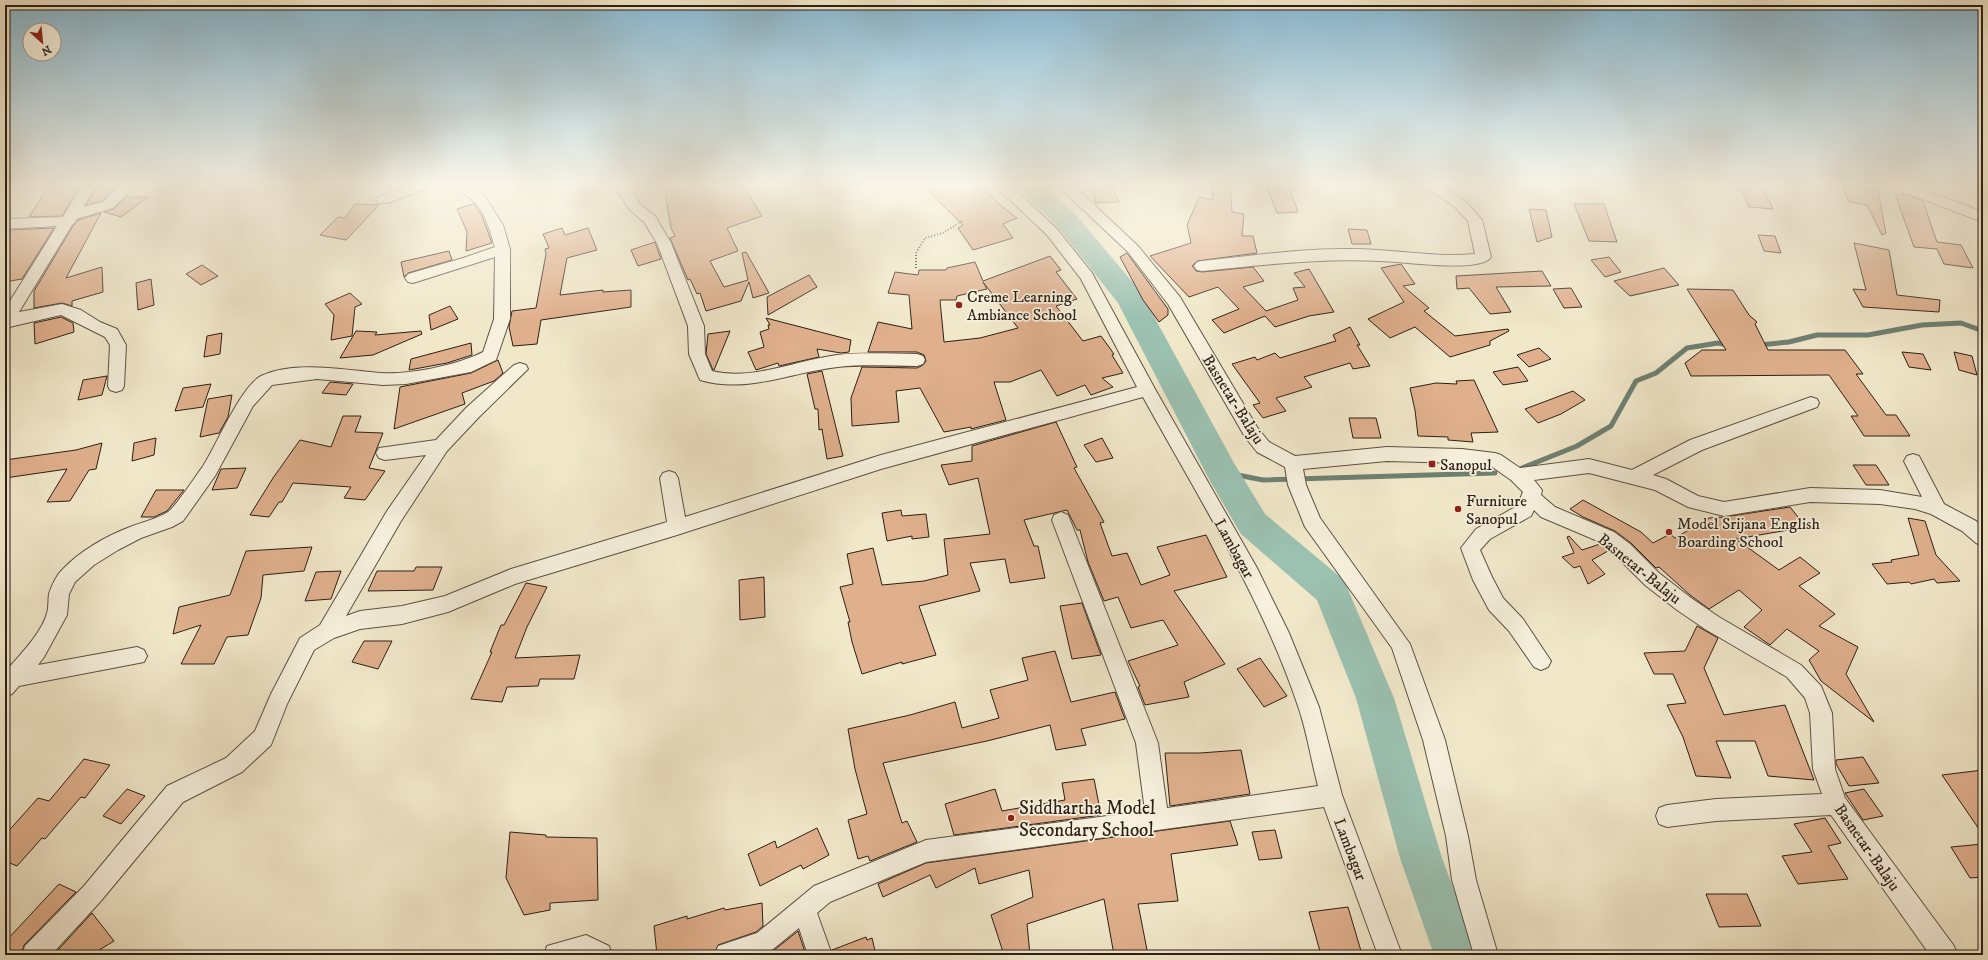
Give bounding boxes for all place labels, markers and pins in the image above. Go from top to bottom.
place label: Creme Learning Ambiance School [967,287,1077,325]
marker: Creme Learning Ambiance School [954,300,964,310]
place label: Sanopul [1440,455,1492,475]
marker: Sanopul [1427,459,1437,469]
place label: Furniture Sanopul [1466,491,1527,529]
marker: Furniture Sanopul [1453,504,1463,514]
place label: Model Srijana English Boarding School [1677,514,1820,552]
marker: Model Srijana English Boarding School [1664,527,1674,537]
place label: Siddhartha Model Secondary School [1019,797,1156,842]
marker: Siddhartha Model Secondary School [1006,813,1016,823]

